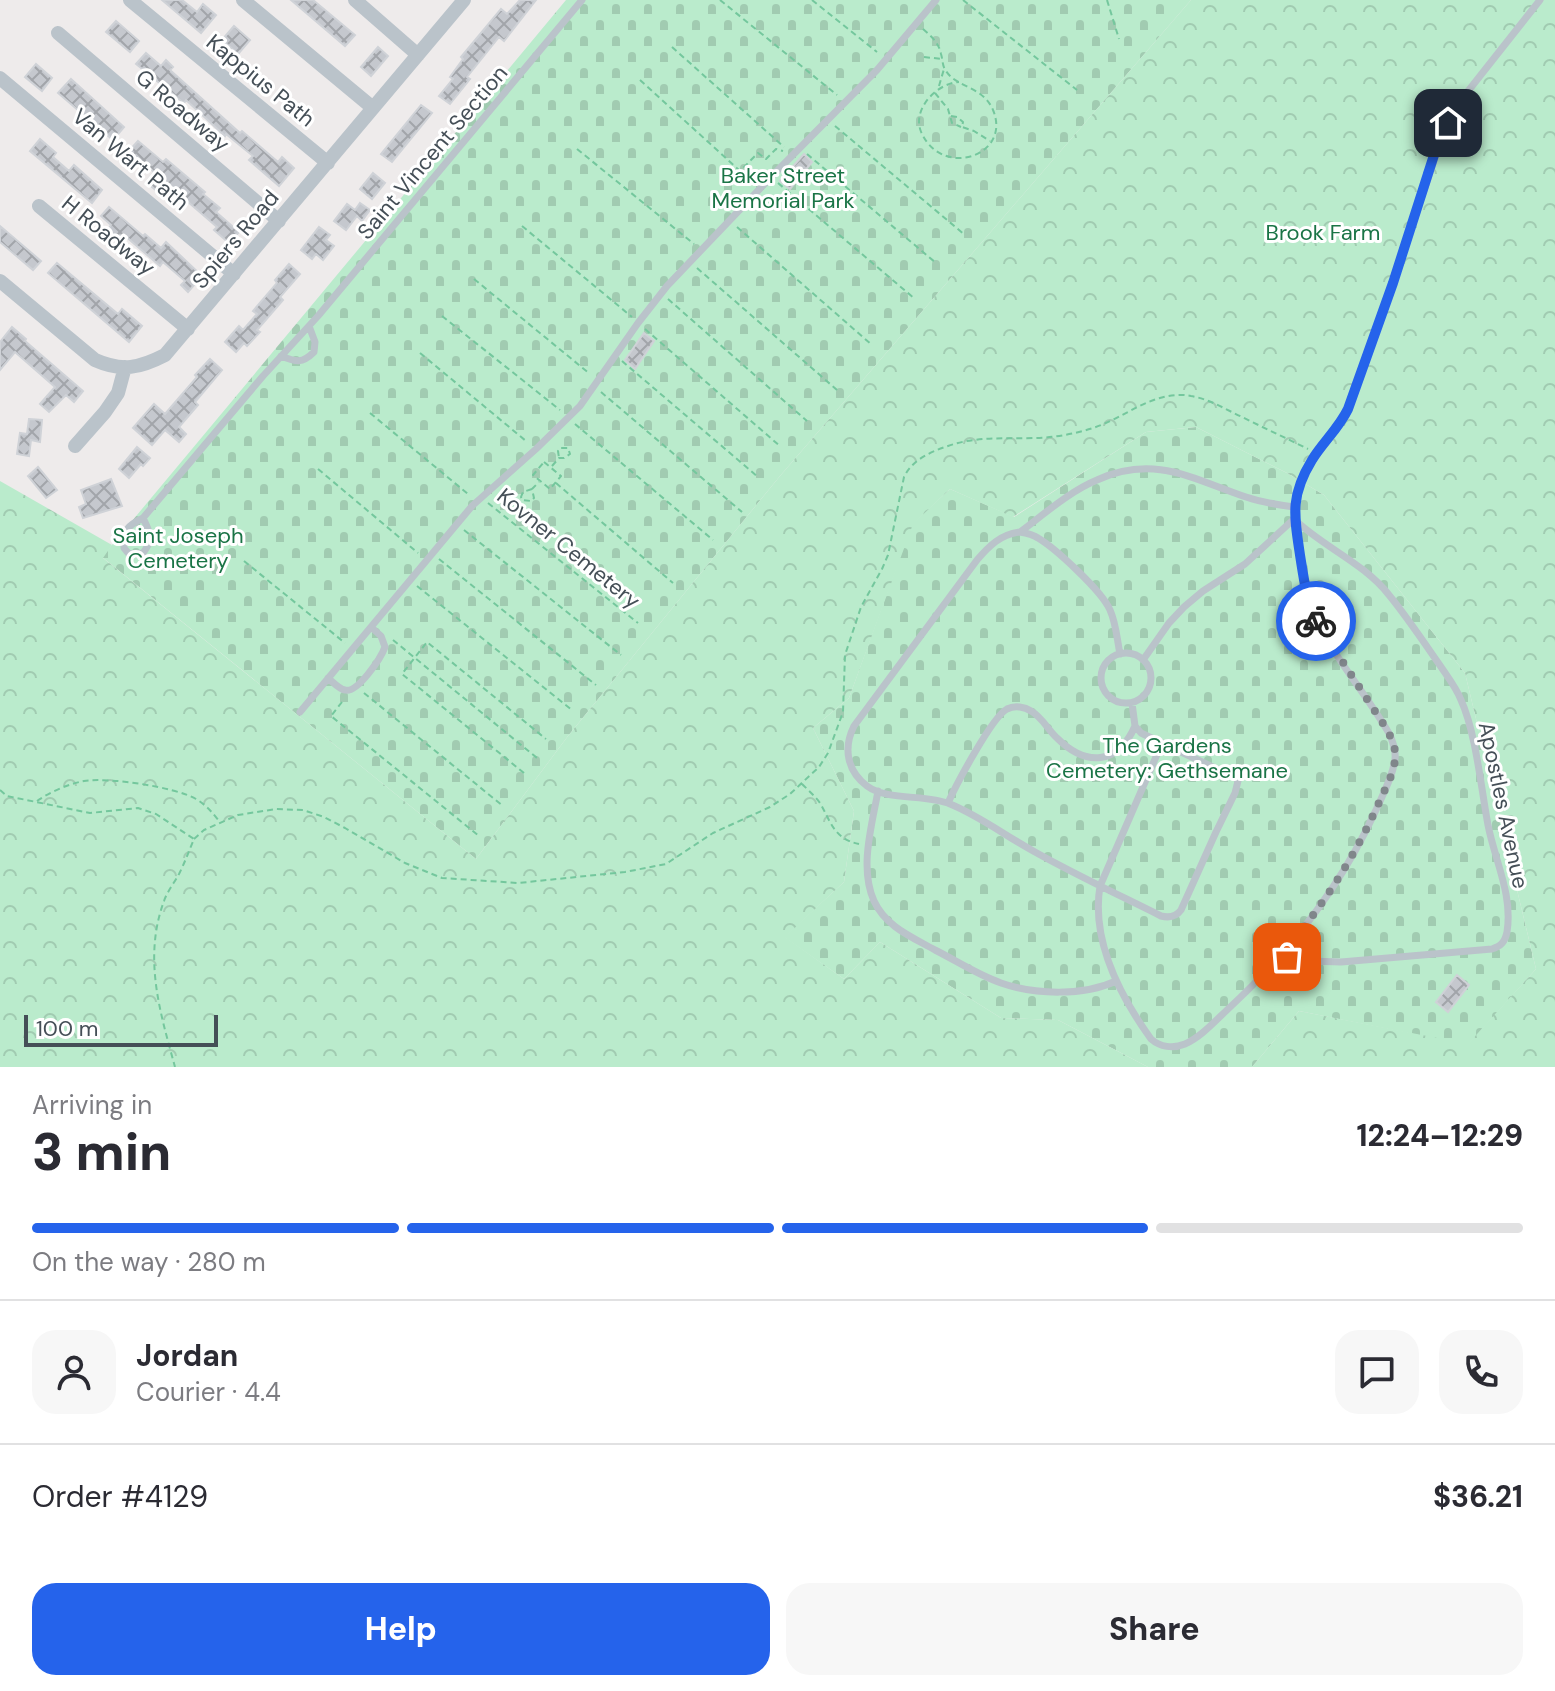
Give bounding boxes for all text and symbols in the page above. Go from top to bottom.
street label: Kappius Path [200,28,321,133]
street label: Saint Vincent Section [351,59,514,246]
street label: G Roadway [130,63,236,158]
pin [1414,89,1482,157]
icon: home [1426,101,1470,145]
street label: Van Wart Path [66,102,195,217]
park label: Baker Street Memorial Park [711,161,855,215]
street label: Spiers Road [186,184,285,295]
street label: H Roadway [56,189,161,282]
park label: Brook Farm [1266,218,1380,247]
street label: Kovner Cemetery [491,482,646,615]
park label: Saint Joseph Cemetery [112,521,244,575]
courier [1276,581,1356,661]
icon: bike [1294,599,1338,643]
street label: Apostles Avenue [1472,719,1535,891]
park label: The Gardens Cemetery: Gethsemane [1046,731,1288,785]
pin [1253,923,1321,991]
icon: bag [1265,935,1309,979]
scale bar [24,1011,218,1047]
text: 100 m [36,1014,98,1043]
text: Arriving in [32,1088,152,1122]
text: 12:24–12:29 [1357,1116,1523,1155]
text: 3 min [32,1118,171,1186]
text: On the way · 280 m [32,1245,266,1279]
button: person [32,1330,116,1414]
button: chat [1335,1330,1419,1414]
button: phone [1439,1330,1523,1414]
text: Jordan [136,1336,238,1375]
text: Courier · 4.4 [136,1375,281,1409]
text: Order #4129 [32,1477,208,1516]
text: $36.21 [1433,1477,1523,1516]
button: Help [32,1583,770,1675]
button: Share [786,1583,1523,1675]

